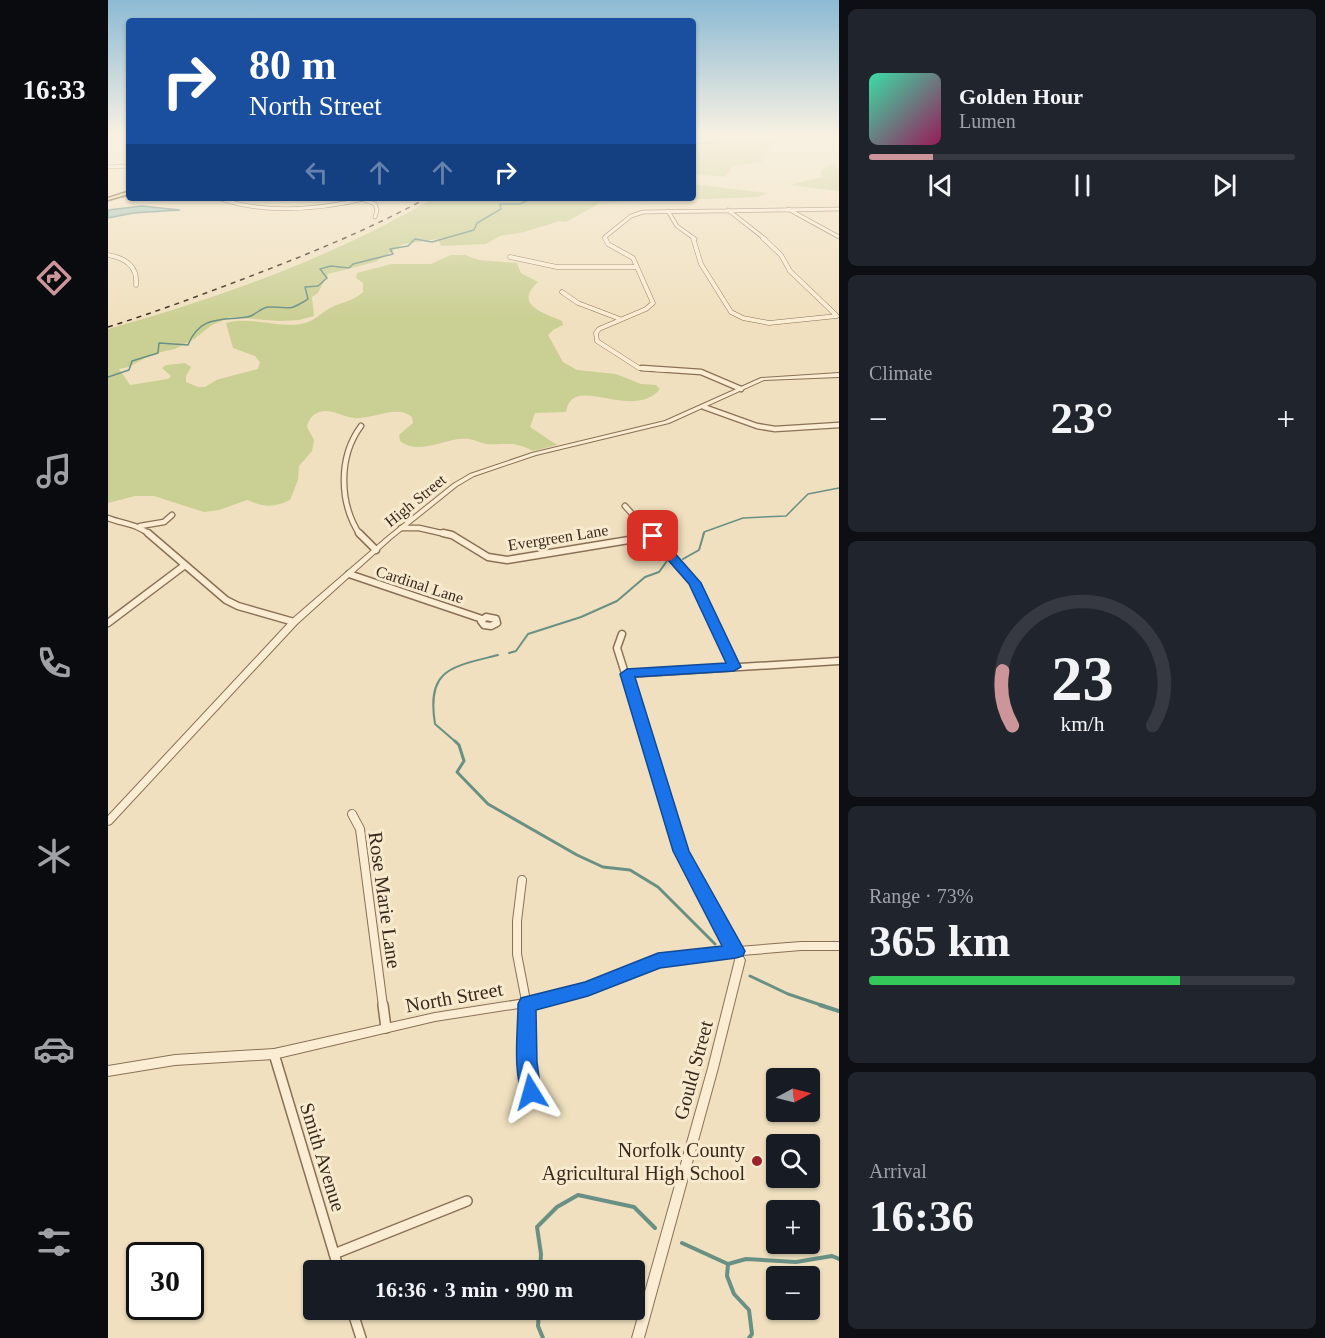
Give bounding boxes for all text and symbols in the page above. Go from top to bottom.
icon: right [150,42,228,120]
text: 80 m [249,42,337,88]
text: 16:33 [23,75,86,105]
text: Golden Hour [959,84,1083,109]
text: North Street [249,91,382,121]
text: Lumen [959,110,1016,132]
icon: left [300,156,333,189]
icon: ahead [363,156,396,189]
icon: ahead [426,156,459,189]
icon: right [489,156,522,189]
icon: previous [924,169,957,202]
icon: pause [1066,169,1099,202]
icon: next [1208,169,1241,202]
icon: directions [33,257,75,299]
text: Climate [869,362,932,384]
text: 23° [1051,393,1114,443]
text: − [869,401,888,437]
text: + [1276,401,1295,437]
icon: music [33,450,75,492]
street label: High Street [381,470,450,531]
pin [627,510,678,561]
icon: arrive [636,519,669,552]
street label: Evergreen Lane [507,521,610,555]
street label: Cardinal Lane [374,562,466,607]
icon: phone [33,642,75,684]
text: 23 [1051,644,1113,713]
text: km/h [1060,712,1104,736]
street label: Rose Marie Lane [365,830,405,970]
icon: climate [33,835,75,877]
text: Range · 73% [869,885,973,907]
text: 365 km [869,916,1010,966]
street label: North Street [404,978,505,1016]
street label: Gould Street [669,1018,717,1122]
icon: car [33,1028,75,1070]
position arrow [499,1060,563,1124]
north arrow [766,1068,820,1122]
map controls [766,1068,820,1320]
street label: Smith Avenue [296,1100,350,1214]
button: search [766,1134,820,1188]
place label: Norfolk County Agricultural High School [542,1139,745,1185]
marker: Norfolk County Agricultural High School [750,1154,764,1168]
text: Arrival [869,1160,927,1182]
text: 16:36 [869,1191,974,1241]
button: + [766,1200,820,1254]
icon: filters [33,1221,75,1263]
speed limit sign: 30 [126,1242,204,1320]
button: − [766,1266,820,1320]
text: 16:36 · 3 min · 990 m [375,1277,573,1302]

